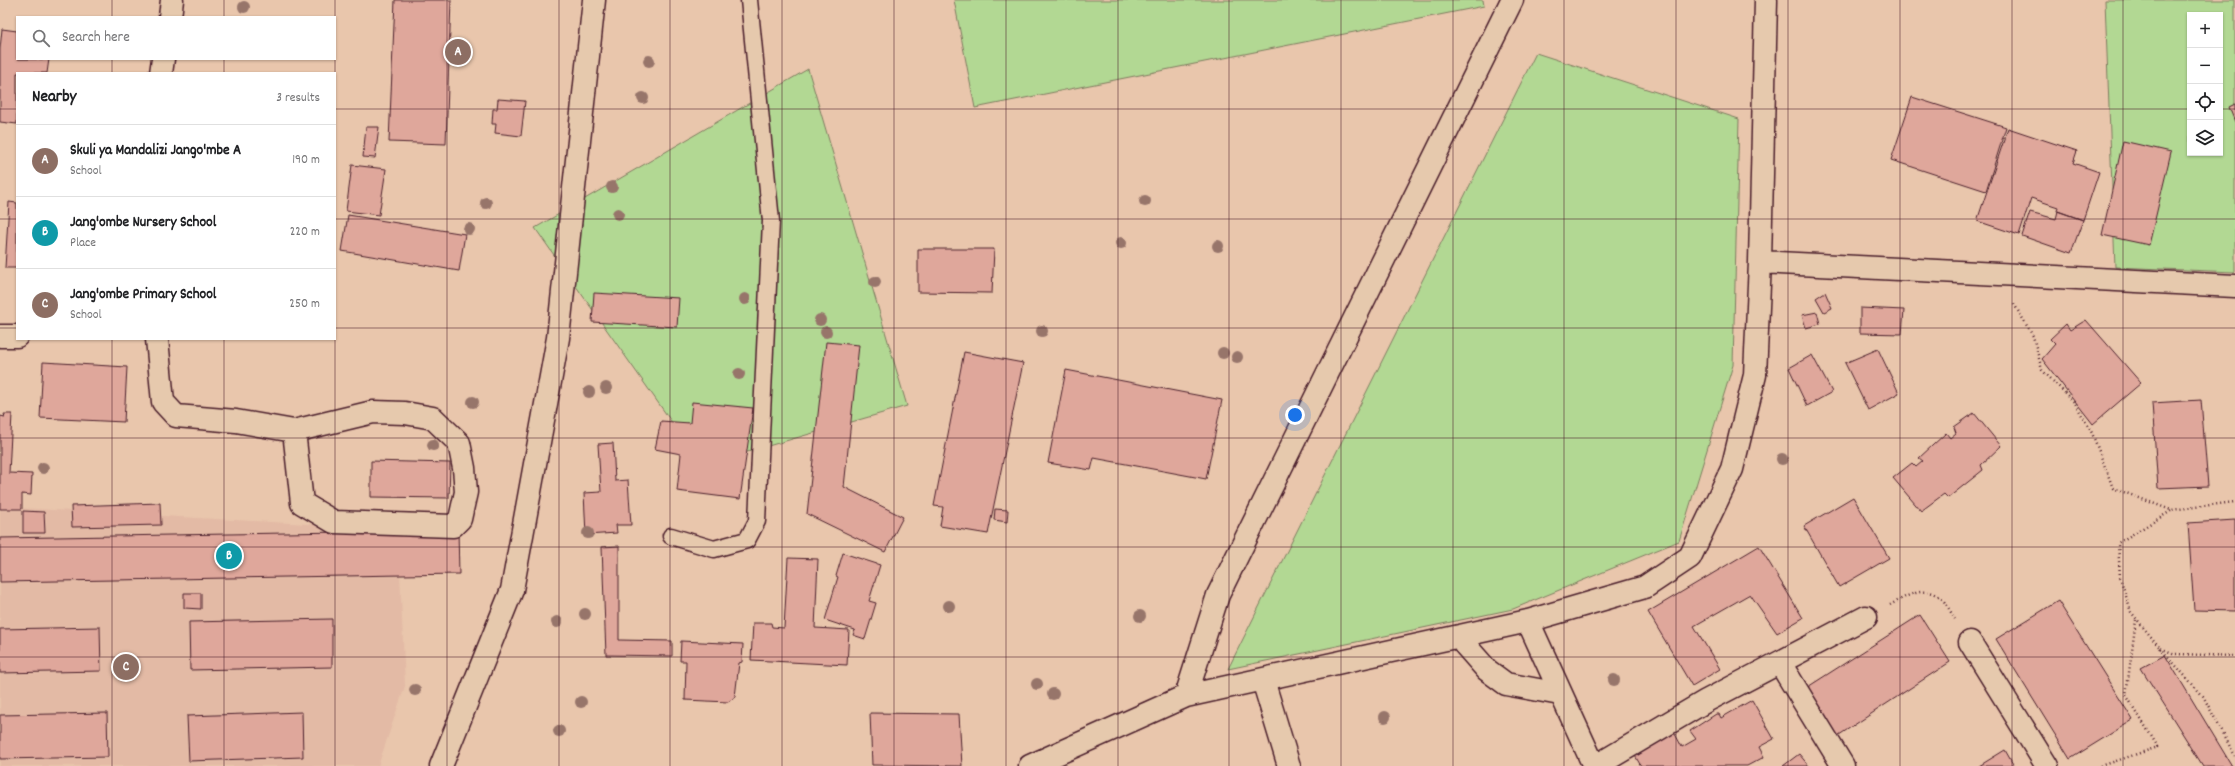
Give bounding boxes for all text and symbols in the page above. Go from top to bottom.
map controls [2187,12,2223,156]
button: + [2187,12,2223,48]
search box [16,16,336,60]
icon: search [30,27,52,49]
text: Search here [62,27,130,49]
pin: A [445,37,471,67]
button: − [2187,48,2223,84]
button: locate [2187,84,2223,120]
text: Nearby [32,86,76,110]
text: 3 results [276,89,320,108]
button: layers [2187,120,2223,156]
text: Skuli ya Mandalizi Jango'mbe A [70,140,241,162]
text: A [41,151,49,170]
text: 190 m [292,151,320,170]
text: School [70,162,102,181]
text: Jang'ombe Nursery School [70,212,216,234]
text: B [42,223,48,242]
text: 220 m [290,223,320,242]
text: Place [70,234,96,253]
text: Jang'ombe Primary School [70,284,216,306]
text: C [42,295,48,314]
text: 250 m [289,295,320,314]
text: School [70,306,102,325]
your location [1285,405,1305,425]
pin: B [216,541,242,571]
pin: C [113,652,139,682]

